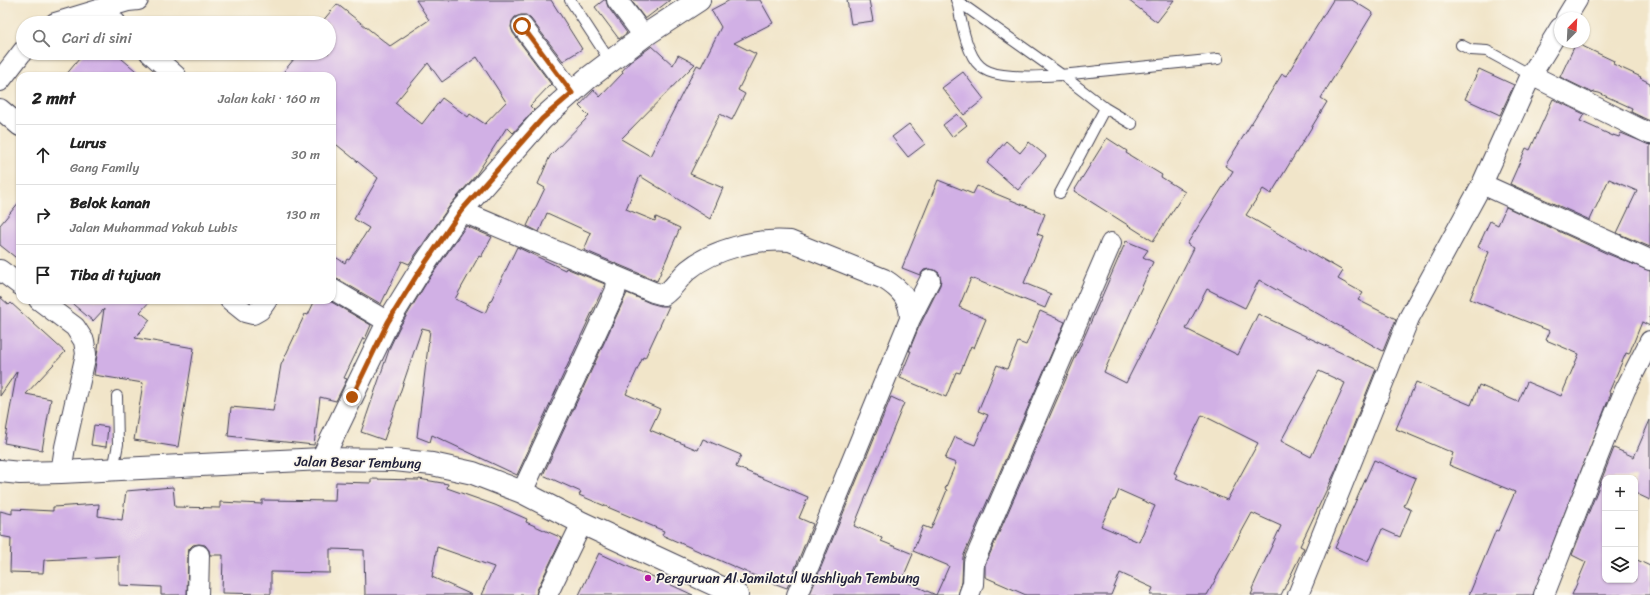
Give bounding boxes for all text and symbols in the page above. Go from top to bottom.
north arrow [1554,12,1590,48]
search box [16,16,336,60]
route start [513,17,531,35]
text: Cari di sini [62,25,132,51]
icon: search [30,27,52,49]
text: 2 mnt [32,83,75,113]
text: Jalan kaki · 160 m [218,87,320,110]
text: Lurus [70,130,106,156]
text: 30 m [291,143,320,166]
icon: ahead [32,144,54,166]
text: Gang Family [70,156,139,179]
text: Belok kanan [70,190,150,216]
text: 130 m [286,203,320,226]
icon: right [32,204,54,226]
text: Jalan Muhammad Yakub Lubis [70,216,237,239]
text: Tiba di tujuan [70,262,161,288]
icon: arrive [32,264,54,286]
route end [343,388,361,406]
street label: Jalan Besar Tembung [293,449,422,476]
map controls [1602,475,1638,583]
button: + [1602,475,1638,511]
button: − [1602,511,1638,547]
button: layers [1602,547,1638,583]
place label: Perguruan Al Jamilatul Washliyah Tembung [656,566,920,591]
marker: Perguruan Al Jamilatul Washliyah Tembung [643,573,653,583]

